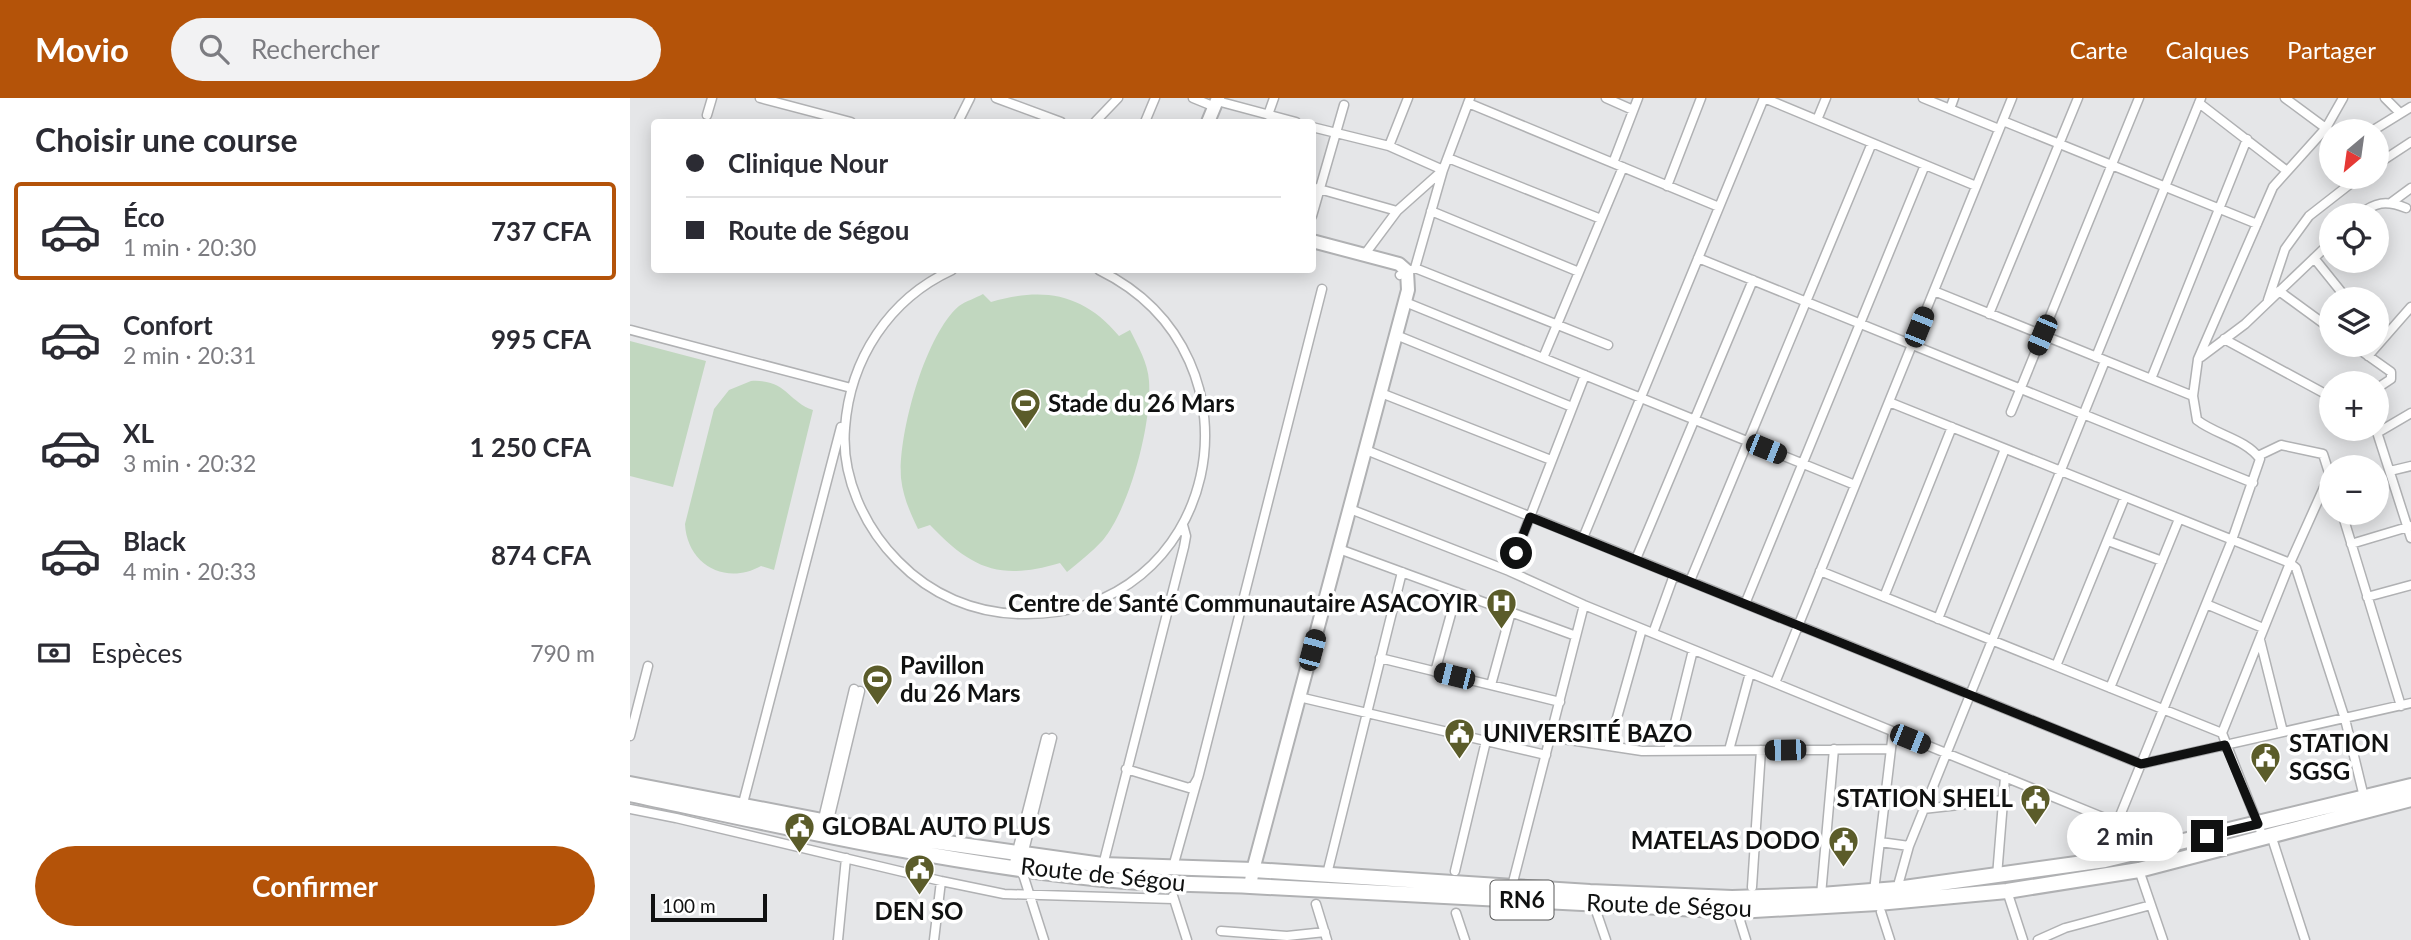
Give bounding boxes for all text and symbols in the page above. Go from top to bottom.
search box [171,18,661,81]
text: Movio [35,29,129,69]
icon: search [195,30,233,68]
text: Rechercher [251,33,380,65]
text: Carte [2070,35,2128,64]
text: Calques [2166,35,2249,64]
text: Partager [2287,35,2376,64]
north arrow [2319,119,2389,189]
map controls [2319,119,2389,525]
text: Choisir une course [35,120,298,159]
text: Clinique Nour [728,147,888,179]
icon: car [39,200,102,263]
text: Éco [123,201,165,233]
button: locate [2319,203,2389,273]
text: Route de Ségou [728,214,909,246]
text: 737 CFA [491,215,591,247]
text: 1 min · 20:30 [123,233,256,261]
button: layers [2319,287,2389,357]
car [1902,304,1937,350]
icon: car [39,308,102,371]
text: Confort [123,309,213,341]
car [2025,312,2060,358]
text: 995 CFA [491,323,591,355]
text: 2 min · 20:31 [123,341,256,369]
button: + [2319,371,2389,441]
sports icon: Stade du 26 Mars [1008,387,1042,431]
place label: Stade du 26 Mars [1048,388,1235,417]
icon: car [39,416,102,479]
text: XL [123,417,154,449]
text: 1 250 CFA [470,431,591,463]
car [1743,431,1790,467]
text: 3 min · 20:32 [123,449,256,477]
button: − [2319,455,2389,525]
icon: car [39,524,102,587]
text: Black [123,525,186,557]
route start [1500,537,1532,569]
text: 874 CFA [491,539,591,571]
text: 4 min · 20:33 [123,557,256,585]
hospital icon: Centre de Santé Communautaire ASACOYIR [1484,587,1518,631]
place label: Centre de Santé Communautaire ASACOYIR [1008,588,1479,617]
car [1297,627,1328,673]
icon: cash [35,634,73,672]
text: Espèces [91,637,183,669]
text: 790 m [530,639,595,667]
place label: Pavillon du 26 Mars [900,650,1021,707]
car [1432,661,1477,691]
sports icon: Pavillon du 26 Mars [860,663,894,707]
public building icon: UNIVERSITÉ BAZO [1443,717,1477,761]
place label: UNIVERSITÉ BAZO [1483,718,1692,747]
car [1887,721,1934,757]
place label: STATION SGSG [2289,728,2389,785]
car [1764,739,1807,761]
public building icon: STATION SGSG [2249,741,2283,785]
public building icon: STATION SHELL [2019,782,2053,826]
place label: STATION SHELL [1837,783,2014,812]
public building icon: GLOBAL AUTO PLUS [782,810,816,854]
place label: GLOBAL AUTO PLUS [822,811,1051,840]
callout: 2 min [2067,812,2182,860]
route end [2191,820,2223,852]
text: 2 min [2096,822,2154,850]
public building icon: MATELAS DODO [1826,824,1860,868]
place label: MATELAS DODO [1631,825,1820,854]
button: Confirmer [35,846,595,926]
street label: Route de Ségou [1019,850,1187,897]
public building icon: DEN SO [902,853,936,897]
road number: RN6 [1490,880,1554,920]
street label: Route de Ségou [1586,887,1752,922]
scale bar [651,891,766,923]
text: 100 m [662,894,716,917]
place label: DEN SO [875,896,963,925]

